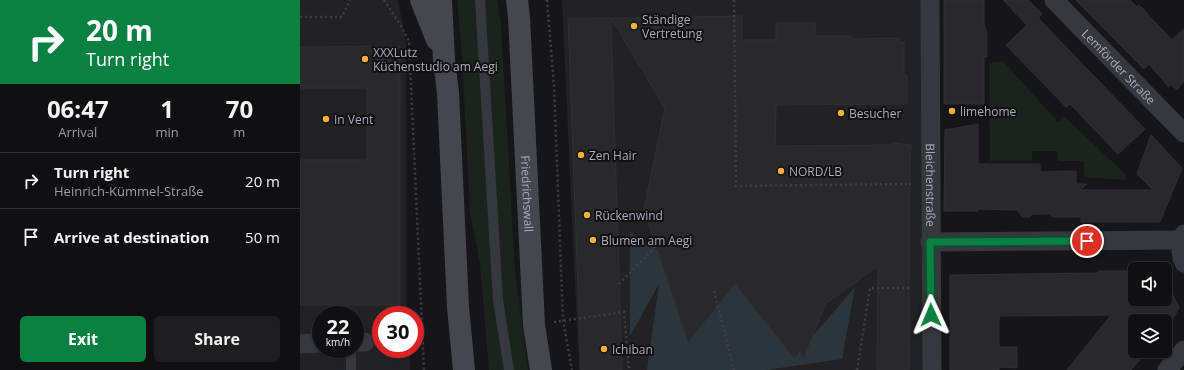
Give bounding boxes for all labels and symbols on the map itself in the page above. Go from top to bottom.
place label: Ständige Vertretung [642,11,703,42]
marker: Ständige Vertretung [629,21,639,31]
street label: Lemförder Straße [1078,25,1160,108]
place label: XXXLutz Küchenstudio am Aegi [373,44,498,75]
marker: XXXLutz Küchenstudio am Aegi [360,54,370,64]
place label: limehome [960,103,1017,120]
place label: Besucher [849,105,901,122]
marker: limehome [947,106,957,116]
marker: Besucher [836,108,846,118]
place label: In Vent [334,111,373,128]
marker: In Vent [321,114,331,124]
street label: Bleichenstraße [922,143,940,227]
place label: Zen Hair [589,147,637,164]
marker: Zen Hair [576,150,586,160]
street label: Friedrichswall [517,155,538,233]
place label: NORD/LB [789,163,842,180]
marker: NORD/LB [776,166,786,176]
place label: Rückenwind [595,207,663,224]
marker: Rückenwind [582,210,592,220]
pin [1070,224,1104,258]
place label: Blumen am Aegi [601,232,692,249]
marker: Blumen am Aegi [588,235,598,245]
position arrow [910,294,952,336]
speed limit sign: 30 [372,306,424,358]
place label: Ichiban [612,341,653,358]
marker: Ichiban [599,344,609,354]

